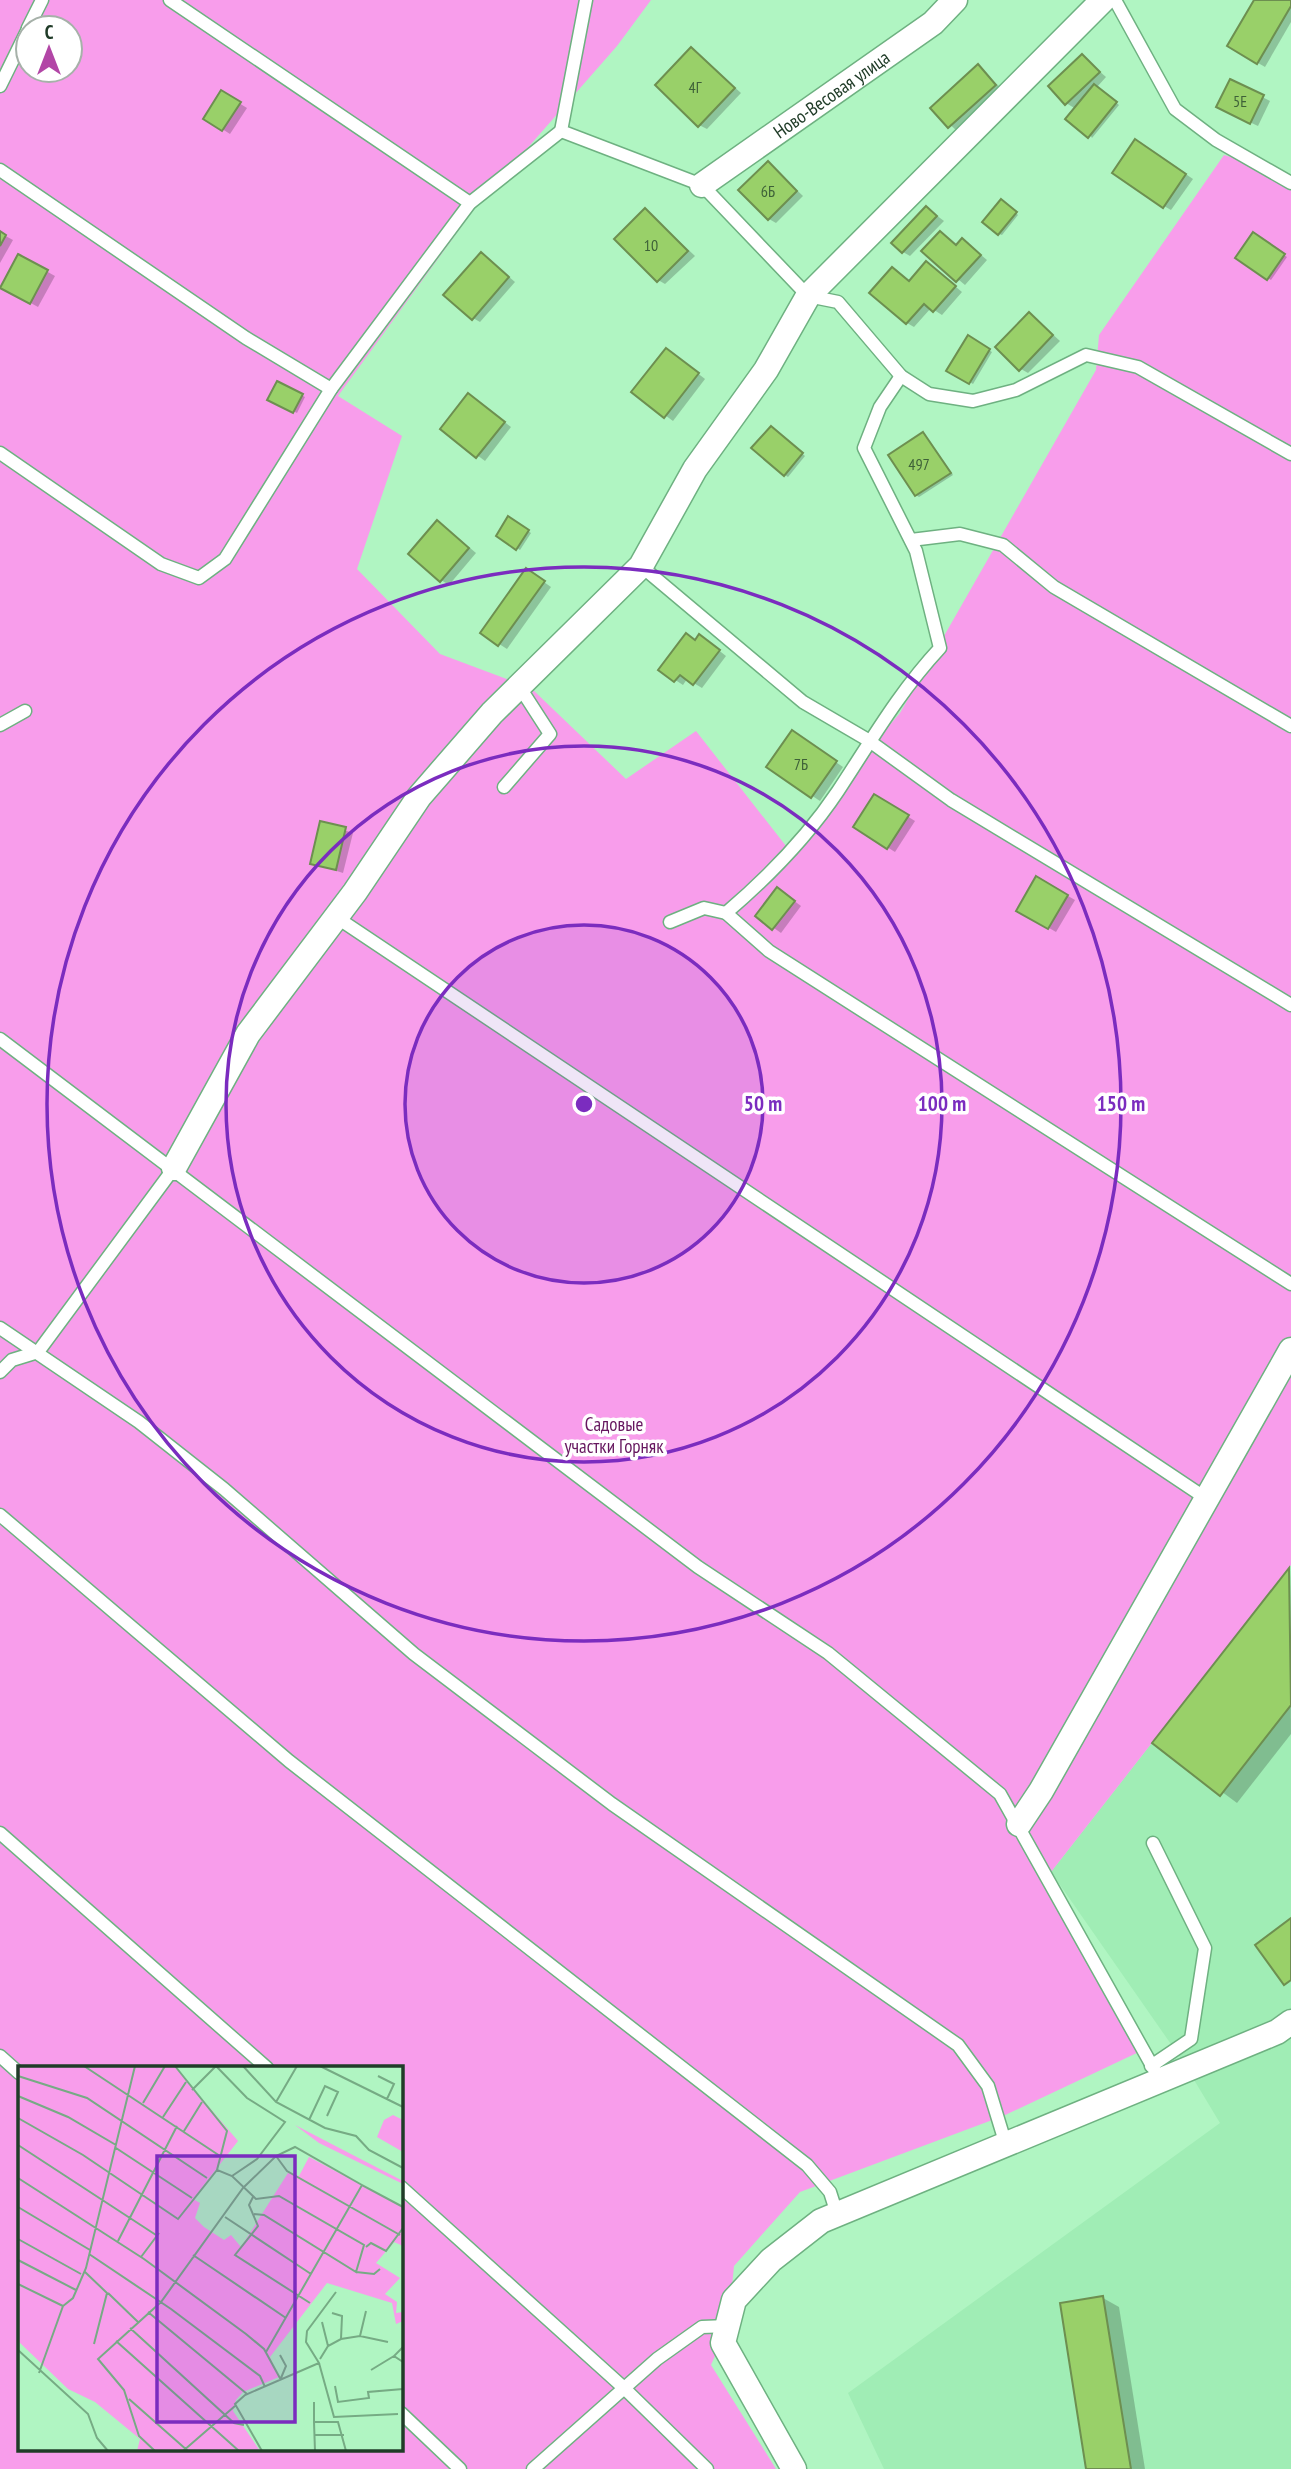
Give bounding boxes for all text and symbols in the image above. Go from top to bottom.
north arrow [14,14,84,84]
text: С [45,20,54,44]
street label: Ново-Весовая улица [768,45,894,143]
house number: 4Г [689,77,702,97]
house number: 5Е [1233,91,1247,111]
house number: 6Б [761,181,775,201]
house number: 10 [644,235,658,255]
house number: 497 [908,454,930,474]
house number: 7Б [794,754,808,774]
text: 50 m [744,1090,782,1117]
text: 100 m [918,1090,966,1117]
text: 150 m [1097,1090,1145,1117]
centre of rings [572,1092,596,1116]
park label: Садовые участки Горняк [564,1412,664,1458]
inset map [18,2066,402,2452]

